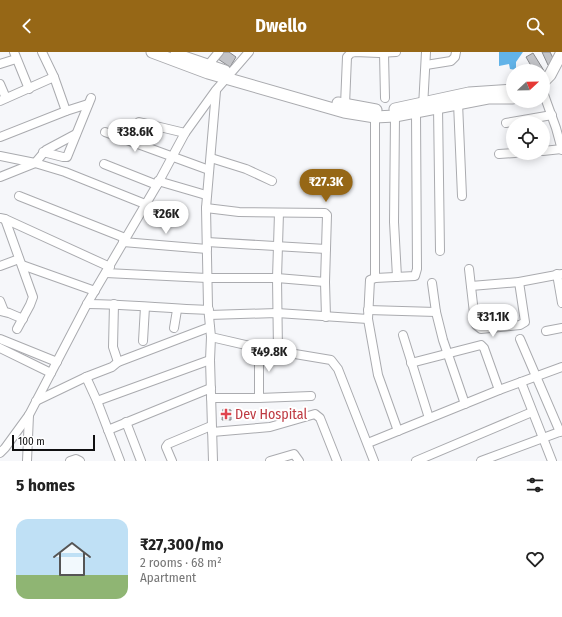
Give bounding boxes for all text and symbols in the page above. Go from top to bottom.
icon: back [16,15,38,37]
text: Dwello [255,15,307,37]
icon: search [524,15,546,37]
north arrow [506,64,550,108]
map controls [506,64,550,160]
button: locate [506,116,550,160]
pin: ₹38.6K [102,119,168,153]
text: ₹38.6K [117,124,153,139]
pin: ₹27.3K [293,169,359,203]
text: ₹27.3K [309,174,343,189]
pin: ₹26K [142,201,190,235]
text: ₹26K [153,206,179,221]
pin: ₹31.1K [460,304,526,338]
text: ₹31.1K [477,309,509,324]
pin: ₹49.8K [236,339,302,373]
text: ₹49.8K [251,344,287,359]
place label: Dev Hospital [235,406,308,423]
marker: Dev Hospital [220,408,232,420]
scale bar [12,433,95,452]
text: 100 m [18,435,45,448]
icon: filters [524,474,546,496]
text: 5 homes [16,475,75,496]
text: ₹27,300/mo [140,534,224,555]
icon: home [48,535,96,583]
icon: heart [524,548,546,570]
text: 2 rooms · 68 m² [140,555,222,570]
text: Apartment [140,570,196,585]

